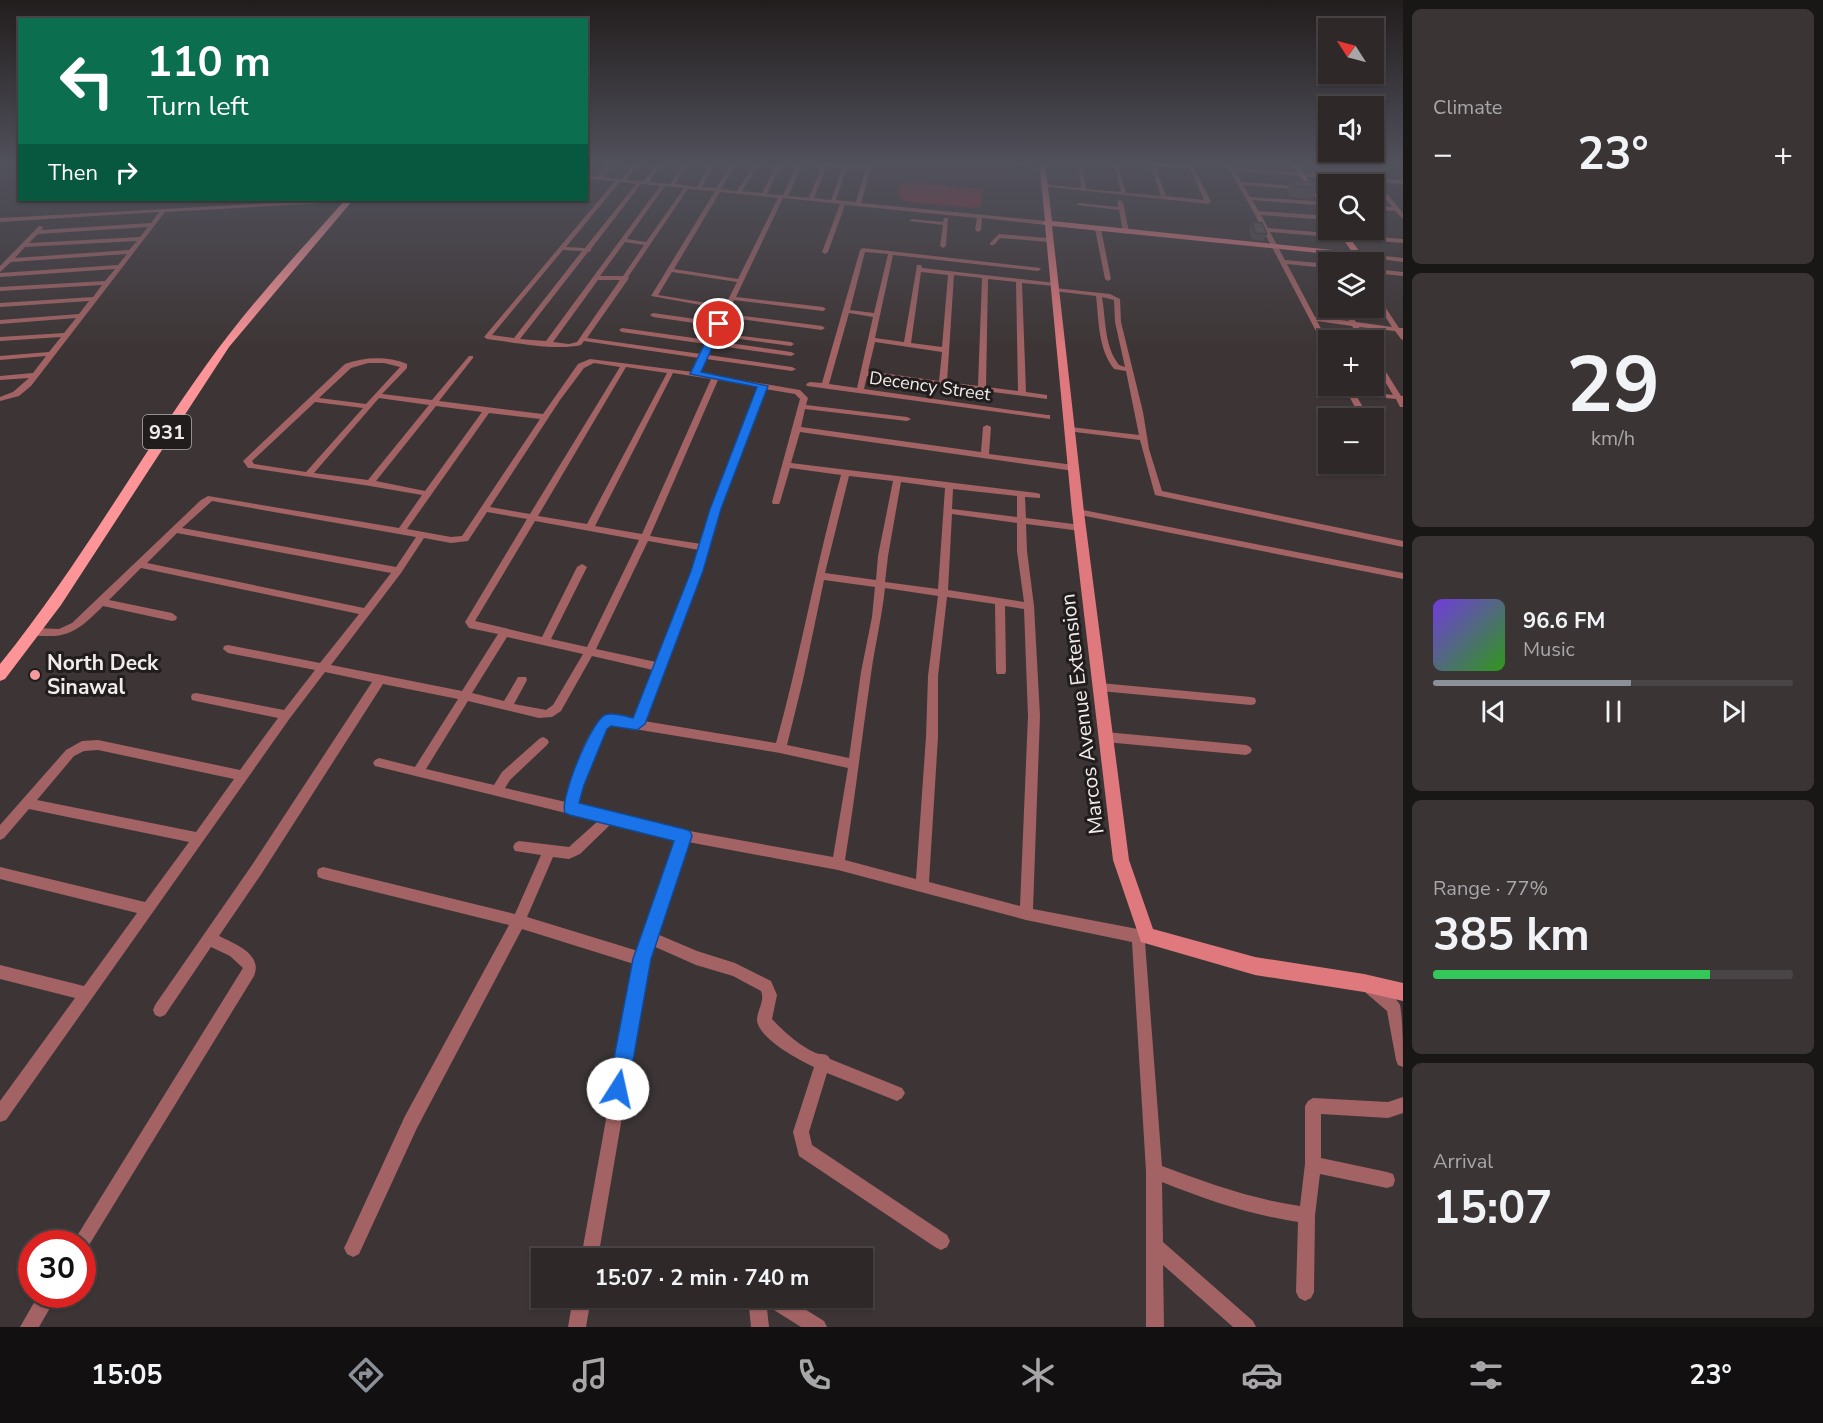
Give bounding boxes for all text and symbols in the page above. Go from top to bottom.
north arrow [1318,18,1384,84]
map controls [1318,18,1384,474]
text: 110 m [147,34,271,91]
icon: left [48,42,126,120]
text: Turn left [147,88,248,125]
text: Climate [1433,94,1502,121]
button: sound [1318,96,1384,162]
text: 23° [1577,124,1649,185]
text: − [1433,132,1453,177]
text: + [1773,132,1793,177]
icon: right [110,156,143,189]
text: Then [48,158,98,188]
button: search [1318,174,1384,240]
button: layers [1318,252,1384,318]
pin [693,298,744,349]
icon: arrive [702,307,735,340]
button: + [1318,330,1384,396]
text: 29 [1566,332,1660,439]
street label: Decency Street [868,366,993,406]
button: − [1318,408,1384,474]
road number: 931 [143,415,191,449]
text: km/h [1591,425,1635,452]
street label: Marcos Avenue Extension [1053,592,1111,836]
text: 96.6 FM [1523,606,1605,636]
text: Music [1523,636,1575,663]
place label: North Deck Sinawal [47,649,159,701]
marker: North Deck Sinawal [28,668,42,682]
icon: previous [1477,695,1510,728]
icon: pause [1597,695,1630,728]
icon: next [1717,695,1750,728]
text: Range · 77% [1433,875,1548,902]
text: 385 km [1433,905,1590,966]
position arrow [586,1057,650,1121]
text: Arrival [1433,1148,1493,1175]
text: 15:07 [1433,1178,1552,1239]
speed limit sign: 30 [18,1230,96,1308]
text: 15:07 · 2 min · 740 m [595,1263,809,1293]
icon: directions [345,1354,387,1396]
icon: music [569,1354,611,1396]
icon: phone [793,1354,835,1396]
icon: climate [1017,1354,1059,1396]
icon: car [1241,1354,1283,1396]
icon: filters [1465,1354,1507,1396]
text: 15:05 [91,1357,163,1394]
text: 23° [1689,1357,1732,1394]

